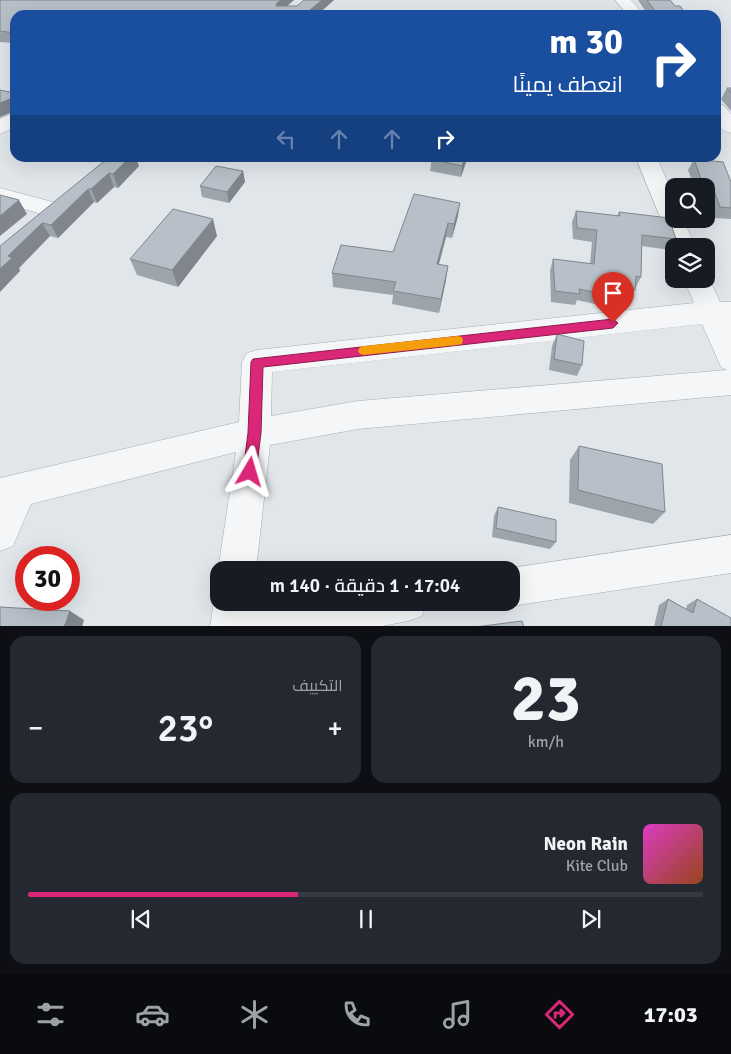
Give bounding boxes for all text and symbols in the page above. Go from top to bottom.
text: 30 m [549,20,623,63]
icon: right [641,30,706,95]
text: انعطف يمينًا [513,71,623,98]
icon: left [272,125,300,153]
icon: ahead [325,125,353,153]
icon: ahead [378,125,406,153]
icon: right [431,125,459,153]
map controls [665,178,715,288]
button: search [665,178,715,228]
button: layers [665,238,715,288]
pin [592,272,634,323]
icon: arrive [599,279,627,307]
position arrow [223,445,275,497]
speed limit sign: 30 [15,546,80,611]
text: 17:04 · 1 دقيقة · 140 m [270,574,460,598]
text: 23 [511,659,581,739]
text: التكييف [292,676,343,696]
text: 23° [157,705,213,752]
text: − [28,711,43,745]
text: + [327,711,343,745]
text: km/h [528,732,564,752]
text: Neon Rain [543,832,628,856]
text: Kite Club [566,856,628,876]
icon: previous [127,905,155,933]
icon: pause [352,905,380,933]
icon: next [577,905,605,933]
icon: filters [33,997,68,1032]
icon: car [135,997,170,1032]
icon: climate [237,997,272,1032]
icon: phone [339,997,374,1032]
icon: music [440,997,475,1032]
icon: directions [542,997,577,1032]
text: 17:03 [644,1001,698,1028]

